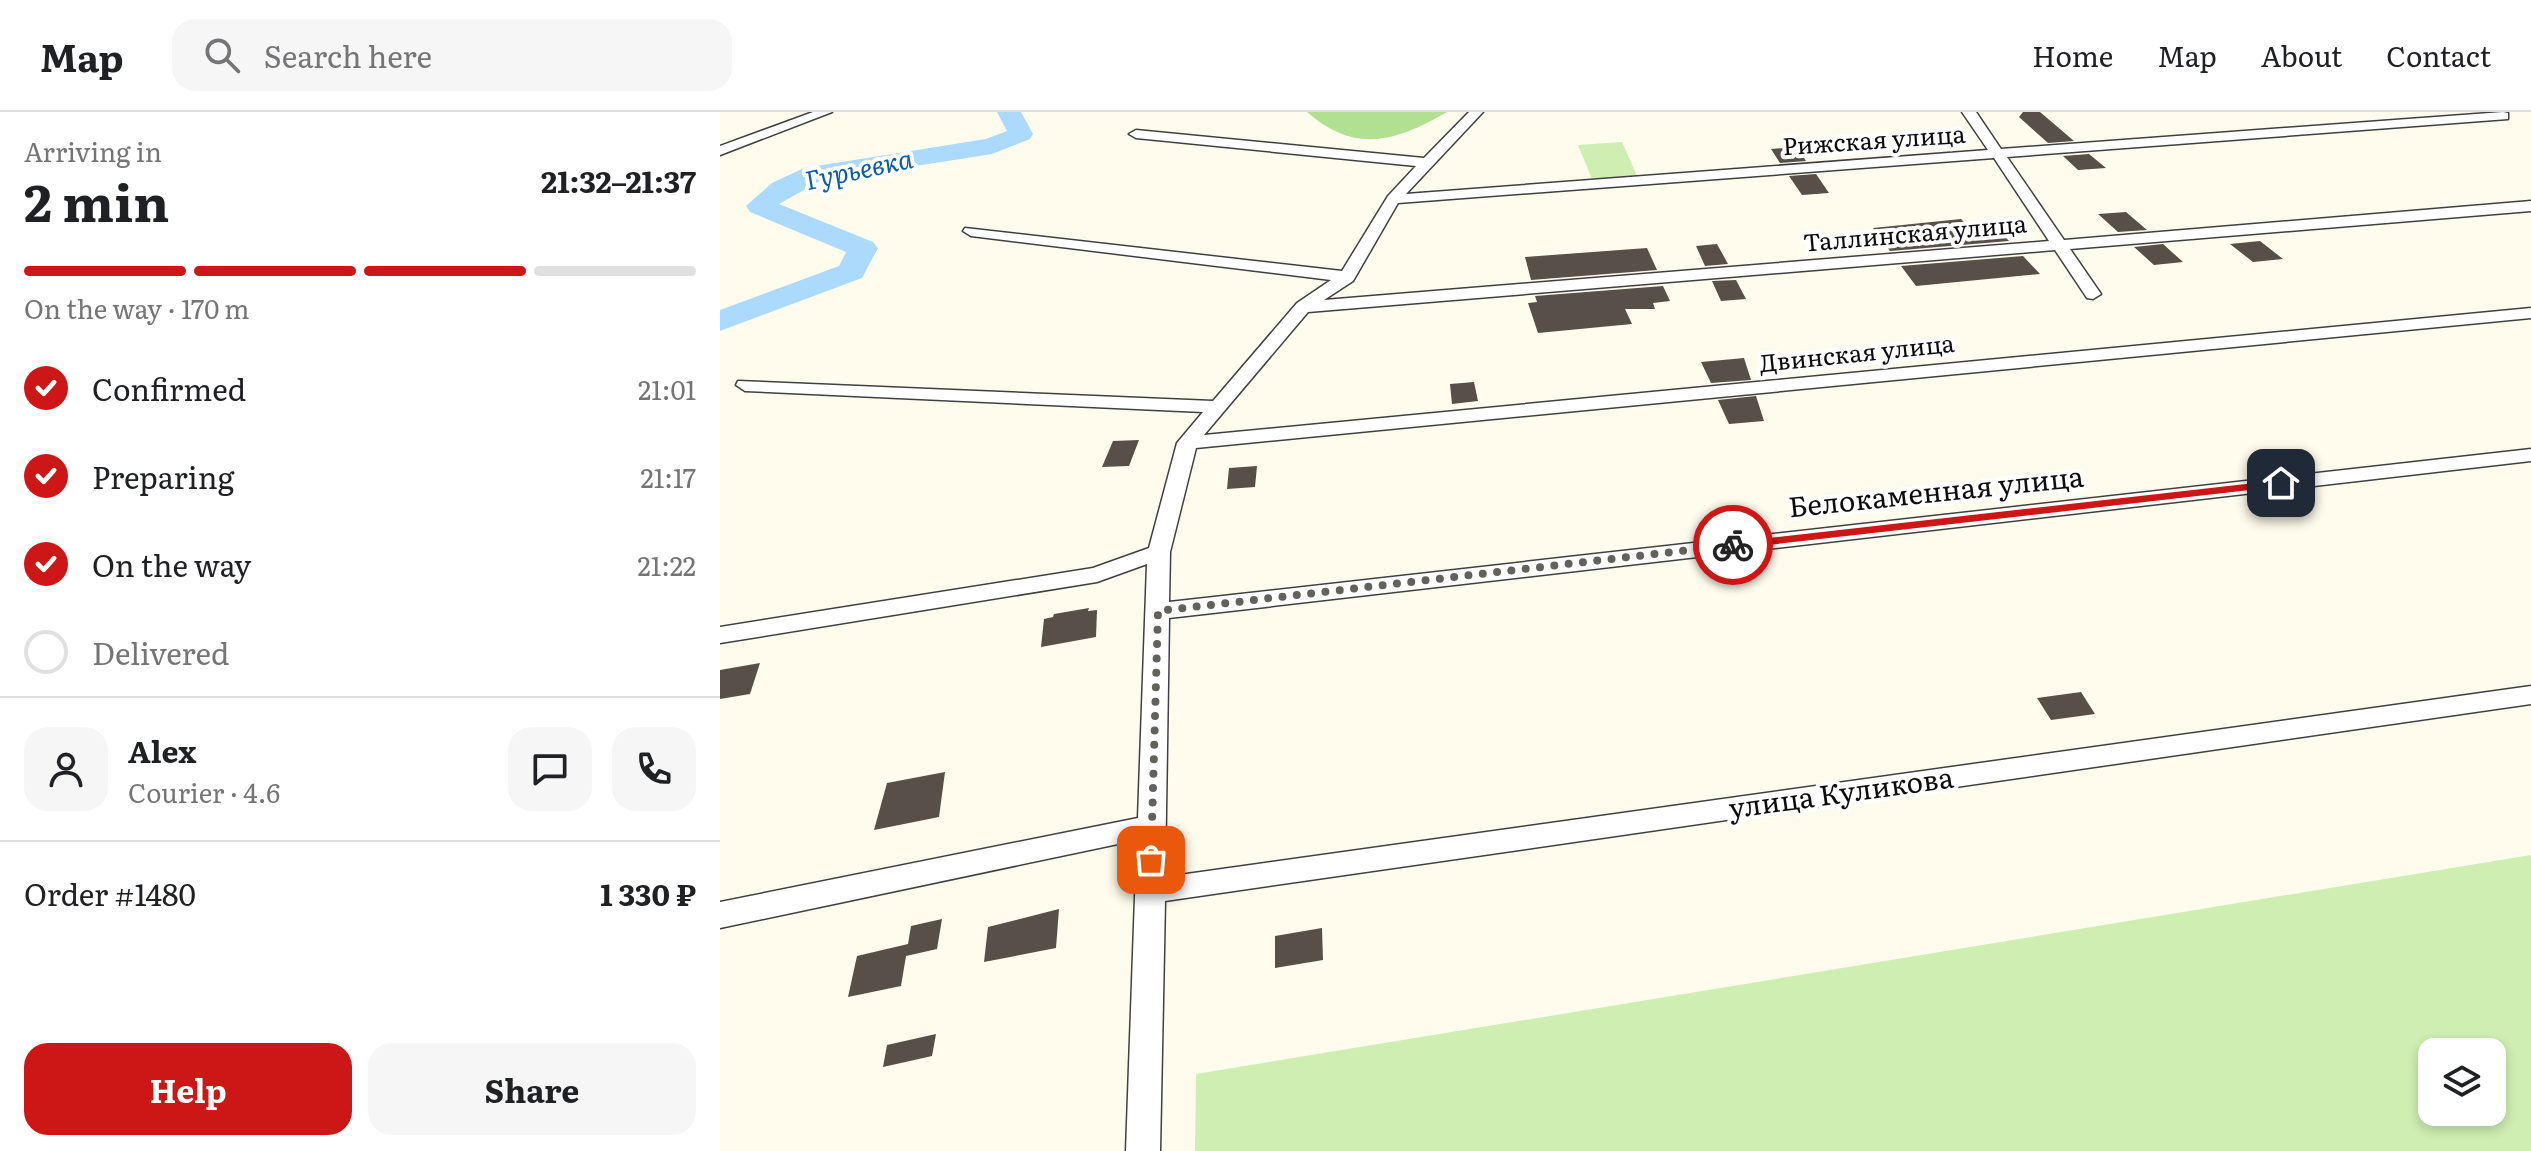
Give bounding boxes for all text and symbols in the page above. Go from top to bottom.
search box [172,19,732,91]
text: Map [40,27,124,84]
icon: search [200,33,244,77]
text: Search here [264,33,432,77]
text: Home [2032,34,2113,76]
text: Map [2157,34,2217,76]
text: About [2261,34,2342,76]
text: Contact [2386,34,2491,76]
street label: Рижская улица [1781,115,1966,162]
text: Arriving in [24,131,162,170]
water label: Гурьевка [801,137,916,198]
text: 21:32–21:37 [541,158,696,202]
text: 2 min [24,161,169,238]
street label: Таллинская улица [1802,204,2028,259]
text: On the way · 170 m [24,288,250,327]
street label: Двинская улица [1758,324,1956,379]
icon: check [24,366,68,410]
text: Confirmed [92,366,246,410]
text: 21:01 [638,369,696,408]
pin [2247,449,2315,517]
icon: check [24,454,68,498]
text: Preparing [92,454,234,498]
street label: Белокаменная улица [1786,454,2085,526]
text: 21:17 [641,457,696,496]
icon: home [2259,461,2303,505]
courier [1693,505,1773,585]
icon: bike [1711,523,1755,567]
icon: check [24,542,68,586]
text: On the way [92,542,251,586]
text: 21:22 [637,545,696,584]
text: Delivered [92,630,229,674]
button: person [24,727,108,811]
button: chat [508,727,592,811]
button: phone [612,727,696,811]
text: Alex [128,728,196,772]
street label: улица Куликова [1726,754,1956,828]
text: Courier · 4.6 [128,772,280,811]
pin [1117,826,1185,894]
icon: bag [1129,838,1173,882]
text: Order #1480 [24,871,196,915]
text: 1 330 ₽ [600,871,696,915]
map controls [2418,1038,2506,1126]
button: layers [2418,1038,2506,1126]
button: Help [24,1043,352,1135]
button: Share [368,1043,696,1135]

